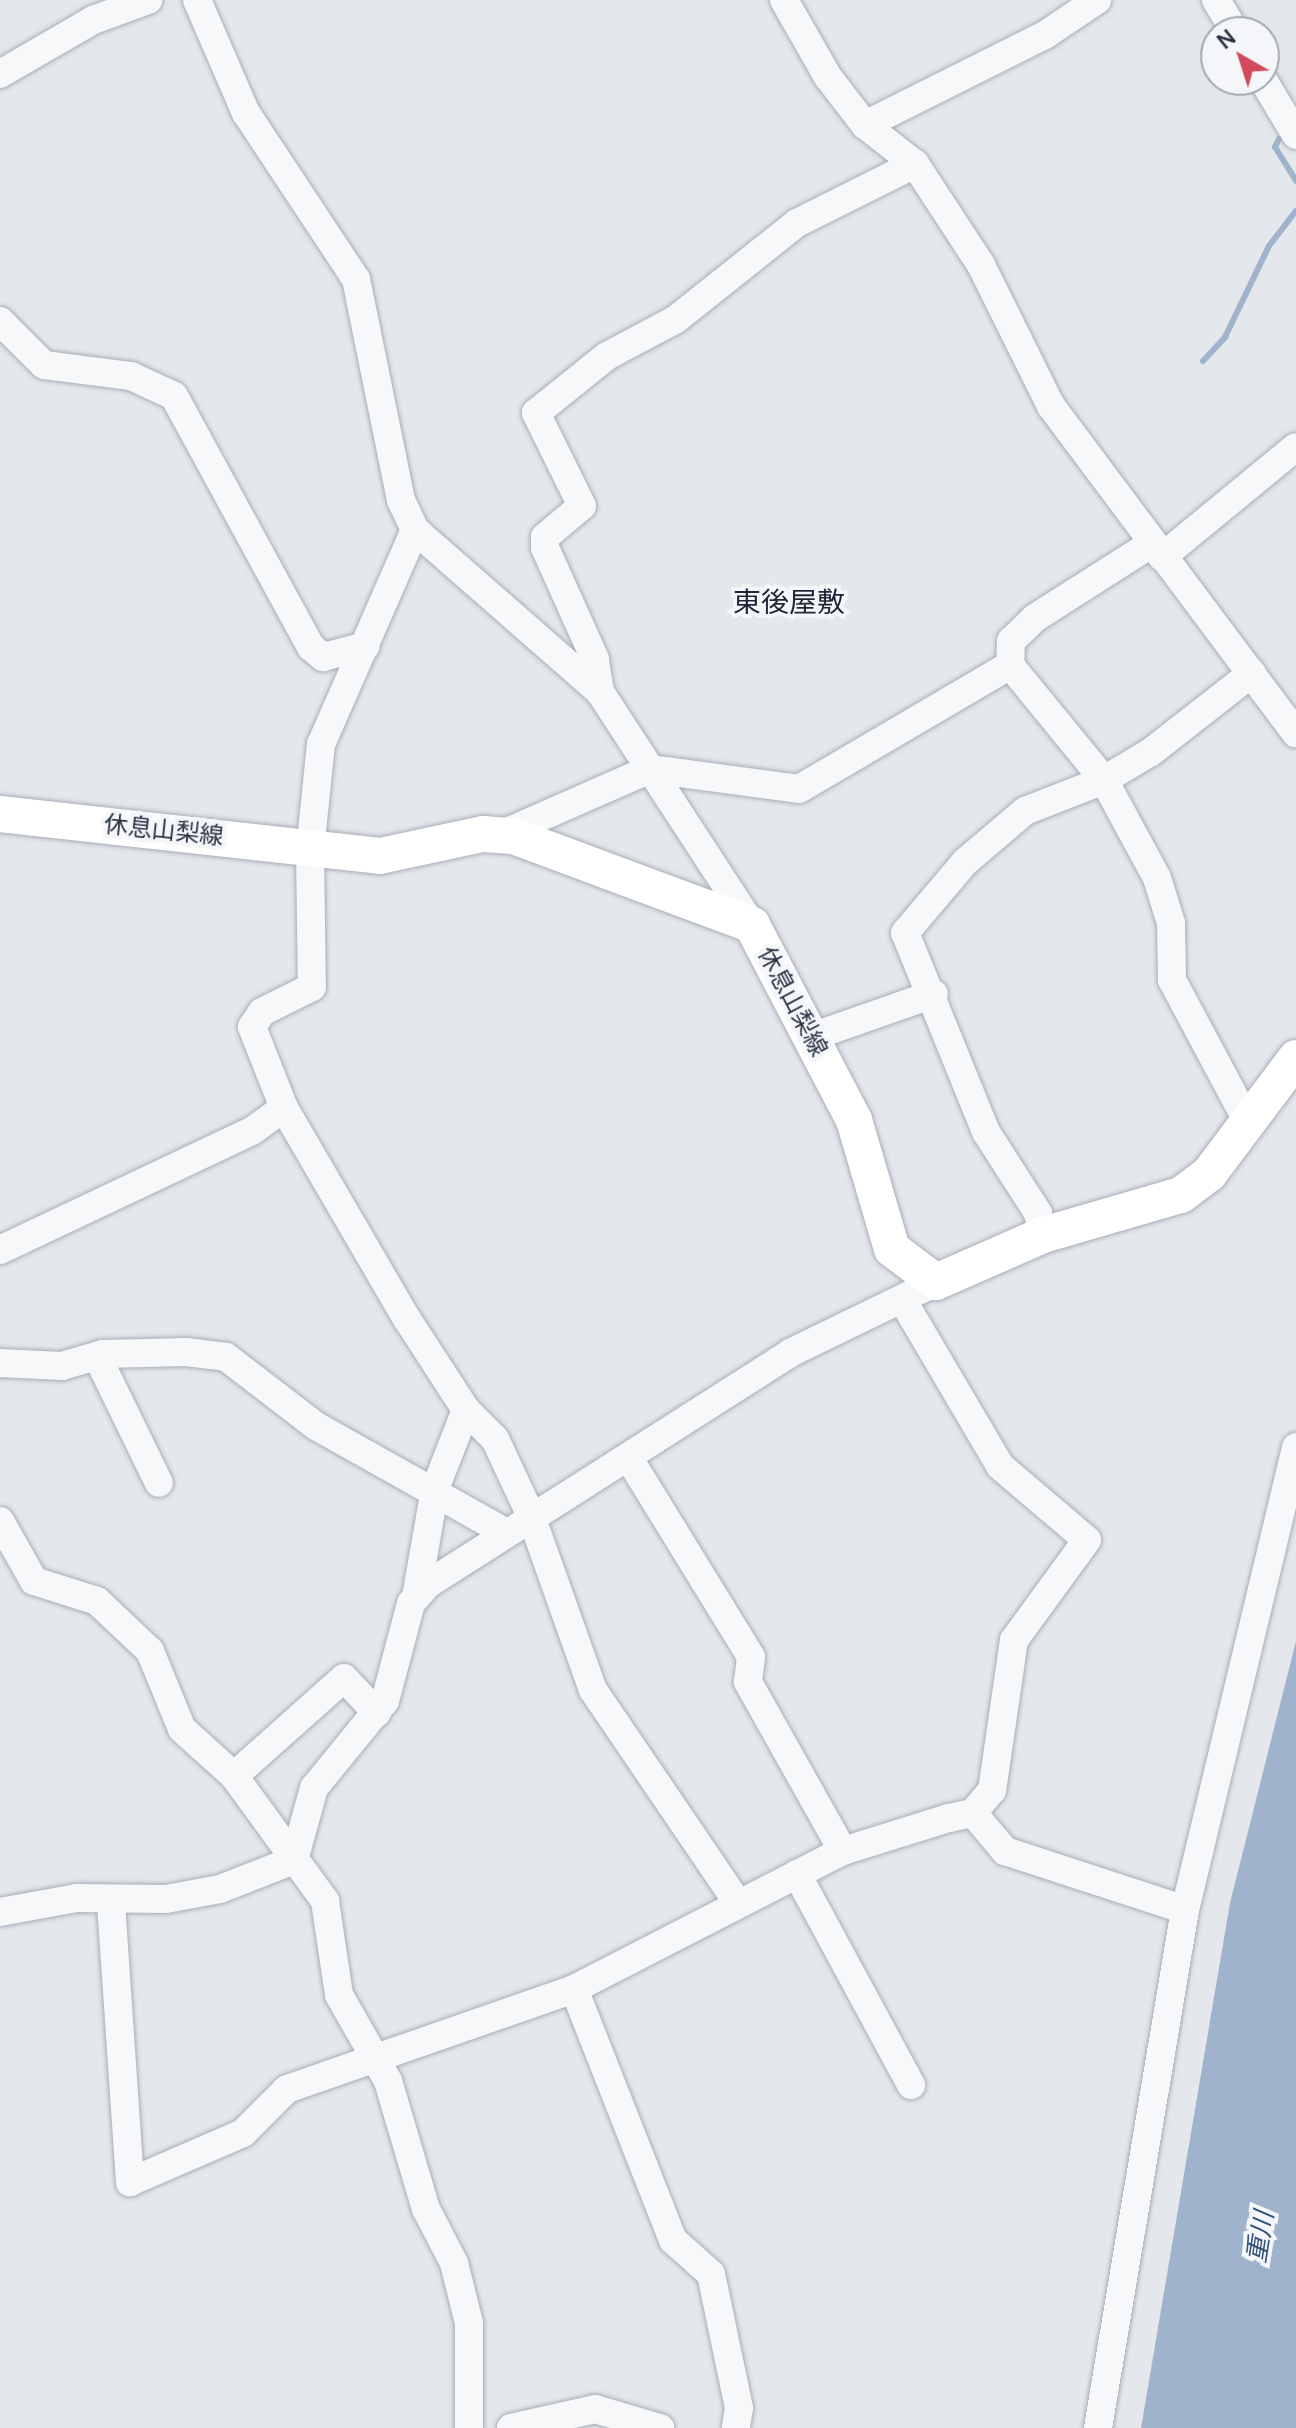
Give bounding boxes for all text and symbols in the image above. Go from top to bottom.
north arrow [1200,16,1280,96]
text: N [1211,22,1242,56]
district label: 東後屋敷 [733,584,845,618]
street label: 休息山梨線 [103,808,225,850]
street label: 休息山梨線 [753,941,835,1061]
water label: 重川 [1241,2209,1279,2265]

